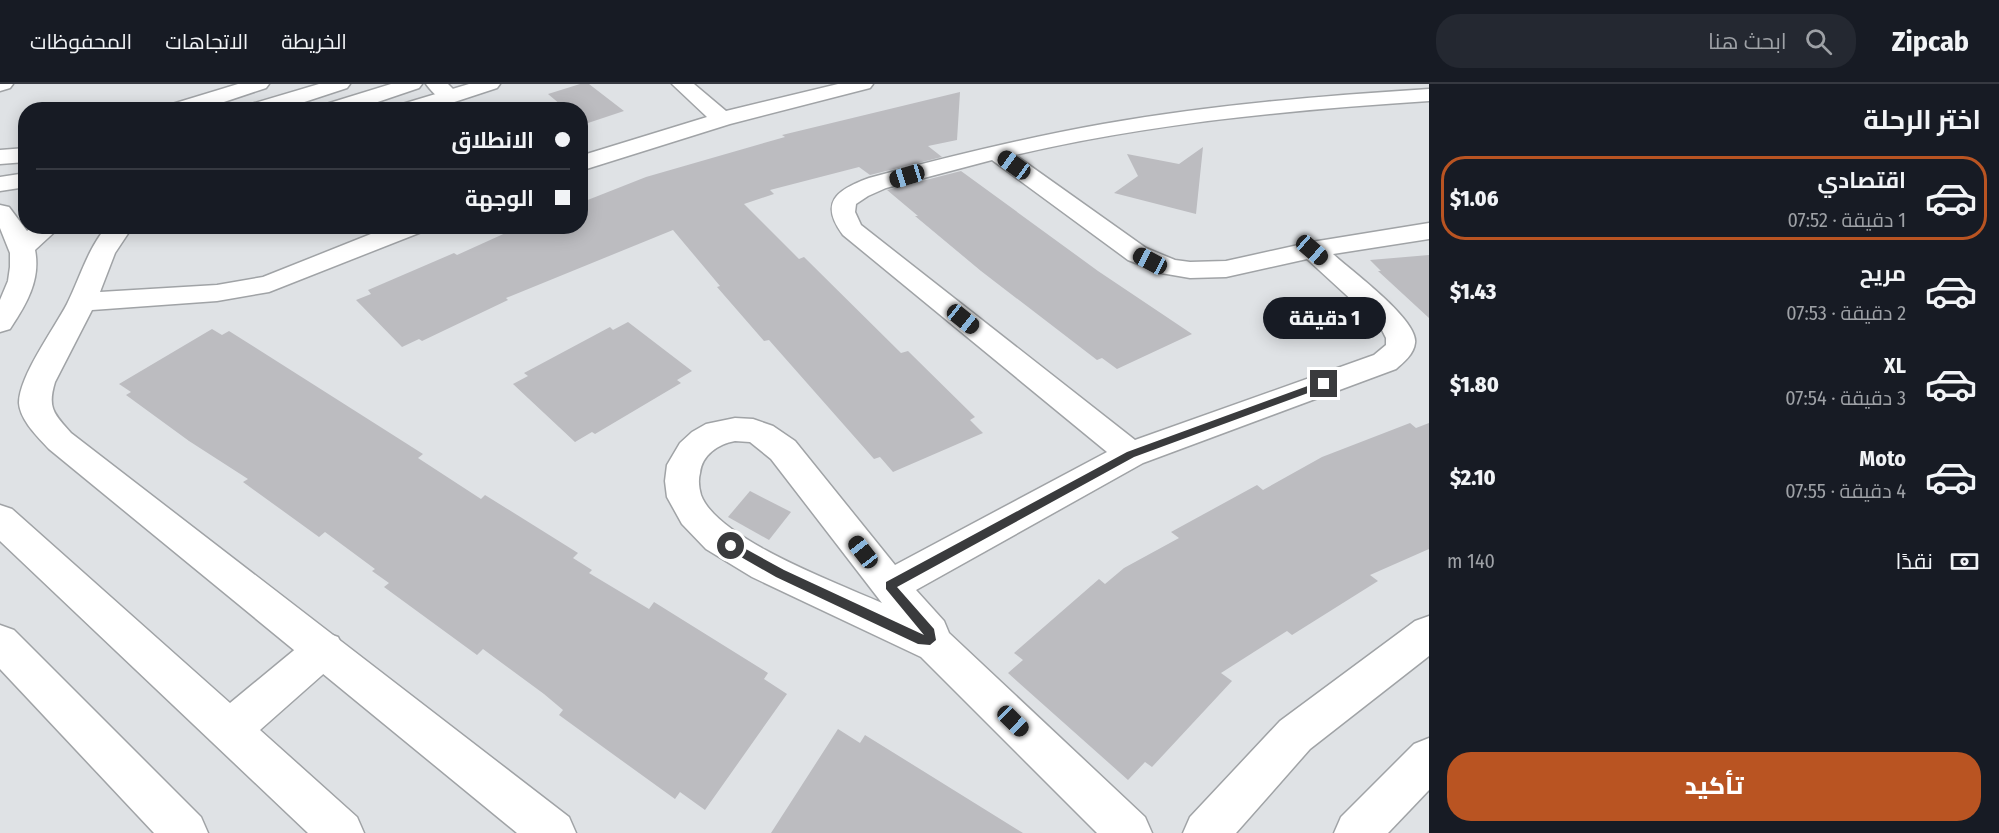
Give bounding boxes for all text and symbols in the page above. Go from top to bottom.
search box [1436,14,1856,68]
icon: search [1802,25,1835,58]
text: Zipcab [1892,25,1969,58]
text: ابحث هنا [1708,28,1787,55]
text: المحفوظات [30,29,132,55]
text: الاتجاهات [165,29,248,55]
text: الخريطة [281,29,347,55]
text: اختر الرحلة [1863,104,1981,136]
text: الانطلاق [451,127,534,154]
car [994,147,1034,183]
car [887,162,927,190]
text: اقتصادي [1817,167,1906,194]
icon: car [1924,171,1978,225]
text: الوجهة [465,185,534,212]
text: $1.06 [1450,185,1498,212]
text: 1 دقيقة · 07:52 [1788,208,1906,232]
car [1293,231,1331,269]
car [1130,245,1170,277]
text: مريح [1860,260,1906,287]
icon: car [1924,264,1978,318]
text: $1.43 [1450,278,1496,305]
callout: 1 دقيقة [1262,297,1386,339]
car [943,301,983,337]
text: 2 دقيقة · 07:53 [1786,301,1906,325]
text: 1 دقيقة [1289,306,1360,330]
text: XL [1884,352,1906,379]
icon: car [1924,357,1978,411]
route end [1310,370,1337,397]
text: $1.80 [1450,371,1499,398]
text: 3 دقيقة · 07:54 [1785,386,1906,410]
text: Moto [1859,445,1906,472]
icon: car [1924,450,1978,504]
text: $2.10 [1450,464,1496,491]
text: 4 دقيقة · 07:55 [1785,479,1906,503]
route start [717,532,744,559]
car [845,532,881,572]
icon: cash [1948,545,1981,578]
text: نقدًا [1895,548,1933,575]
text: 140 m [1447,549,1495,573]
car [994,702,1032,740]
button: تأكيد [1447,752,1981,821]

